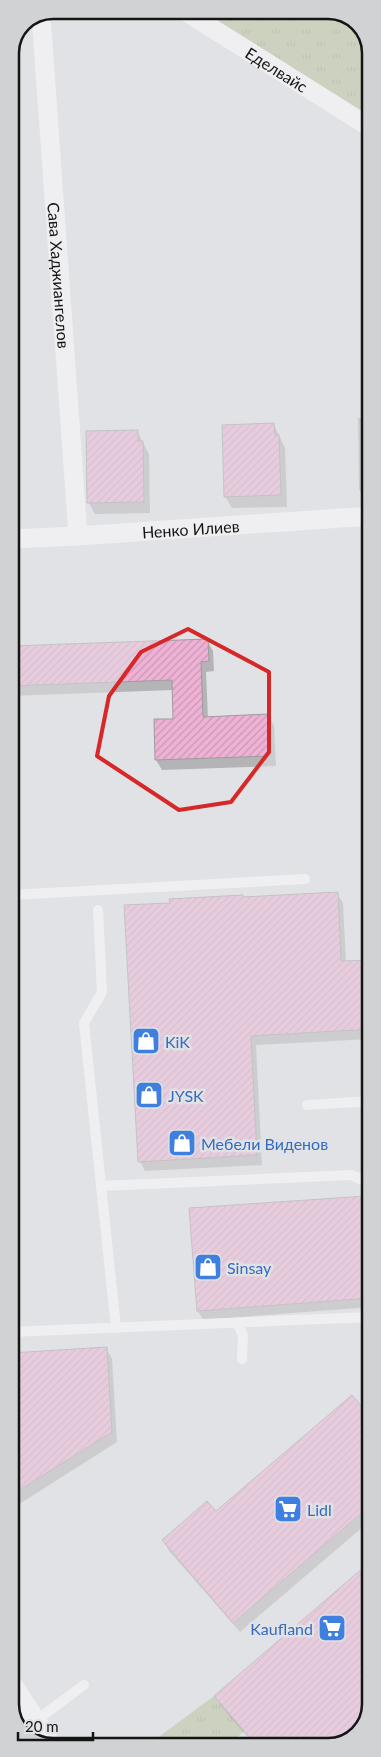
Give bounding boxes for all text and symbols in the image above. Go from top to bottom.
street label: Еделвайс [242,42,312,96]
street label: Сава Хаджиангелов [45,202,74,349]
street label: Ненко Илиев [141,516,240,541]
shop icon: KiK [131,1026,161,1056]
place label: KiK [165,1032,190,1051]
shop icon: JYSK [134,1080,164,1110]
place label: JYSK [168,1086,204,1105]
shop icon: Мебели Виденов [167,1128,197,1158]
place label: Мебели Виденов [201,1134,328,1153]
shop icon: Sinsay [193,1252,223,1282]
place label: Sinsay [227,1258,272,1277]
supermarket icon: Lidl [273,1494,303,1524]
place label: Lidl [307,1500,332,1519]
supermarket icon: Kaufland [317,1613,347,1643]
place label: Kaufland [250,1619,313,1638]
scale bar [18,1710,92,1742]
text: 20 m [25,1717,59,1735]

